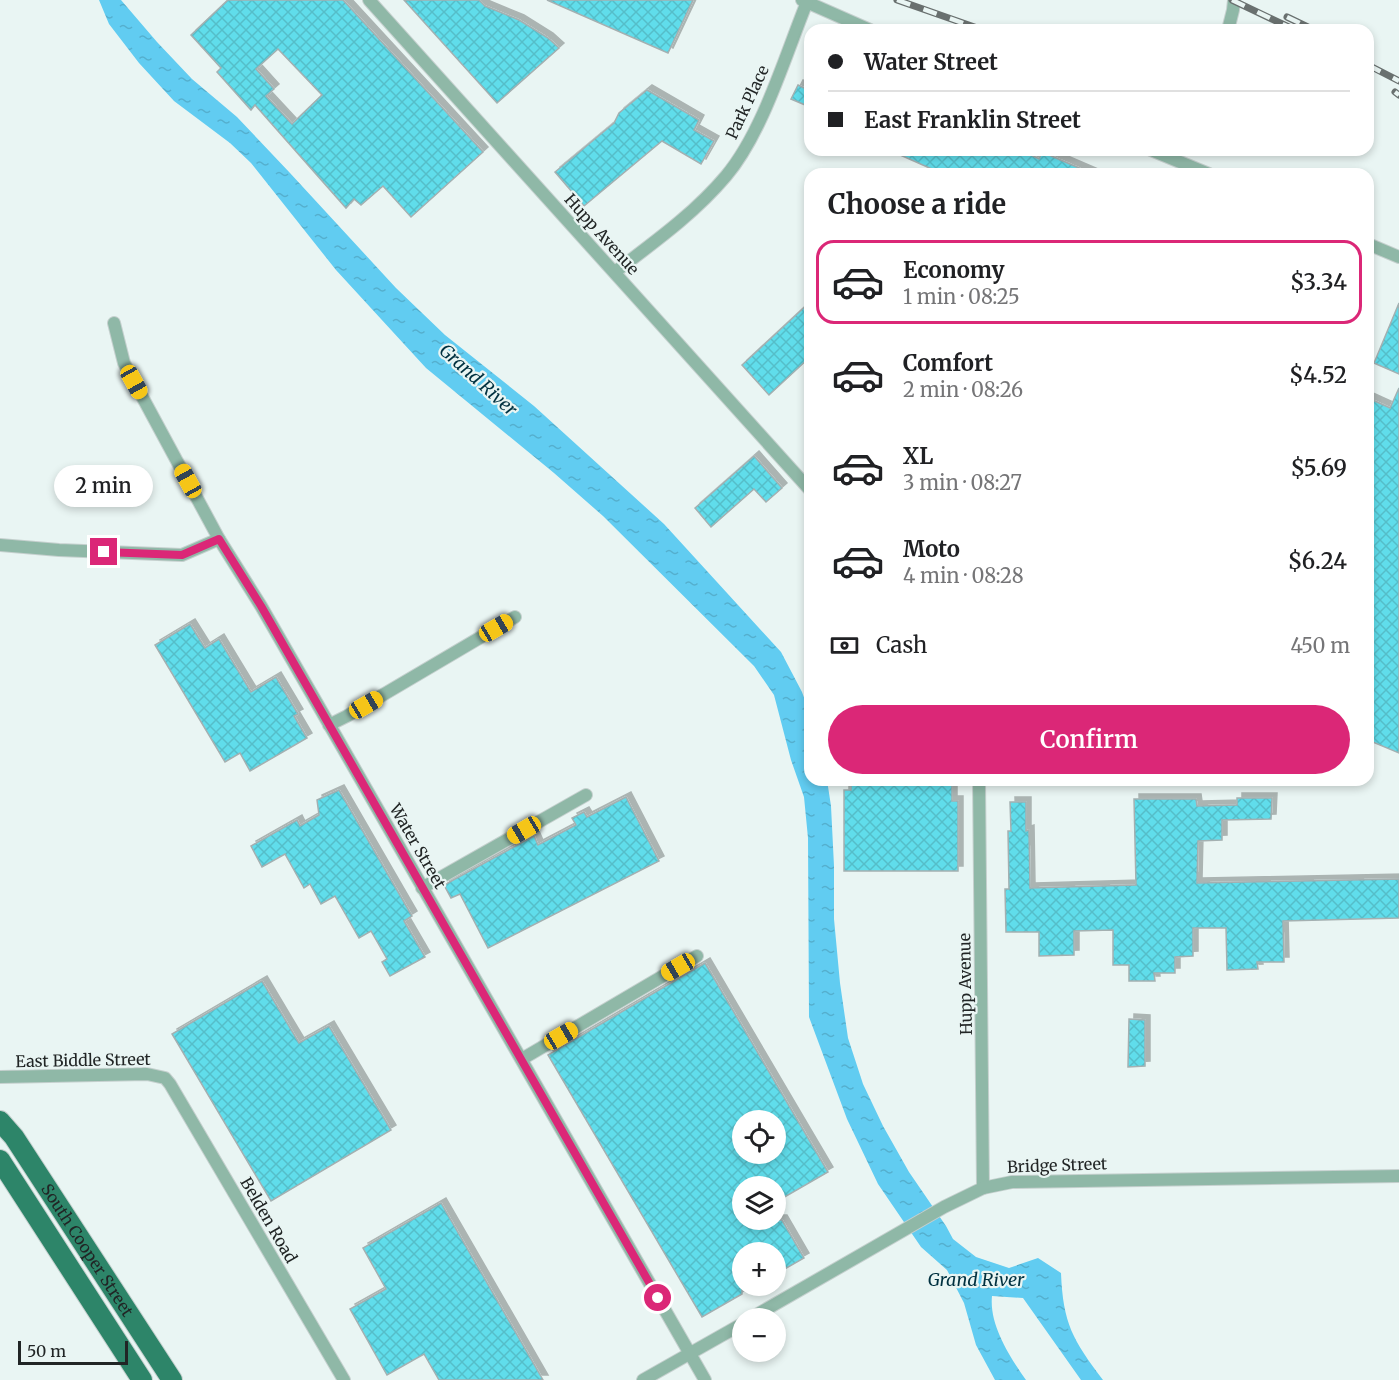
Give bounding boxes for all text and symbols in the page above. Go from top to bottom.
text: Water Street [864,48,998,76]
street label: Park Place [721,62,773,142]
text: East Franklin Street [864,106,1081,134]
text: Choose a ride [828,187,1006,221]
street label: Hupp Avenue [560,189,644,279]
icon: car [831,255,885,309]
text: Economy [903,256,1004,284]
text: $3.34 [1290,268,1347,296]
text: 1 min · 08:25 [903,284,1020,309]
water label: Grand River [435,339,522,421]
icon: car [831,348,885,402]
text: Comfort [903,349,993,377]
text: $4.52 [1289,361,1347,389]
car [117,362,151,402]
text: 2 min · 08:26 [903,377,1023,402]
icon: car [831,441,885,495]
text: XL [903,442,933,470]
text: $5.69 [1291,454,1347,482]
car [171,461,205,501]
callout: 2 min [54,465,154,507]
text: 3 min · 08:27 [903,470,1022,495]
text: 2 min [75,473,132,498]
icon: car [831,534,885,588]
text: Moto [903,535,960,563]
route end [90,538,117,565]
text: $6.24 [1288,547,1347,575]
text: 4 min · 08:28 [903,563,1024,588]
car [476,611,516,645]
icon: cash [828,629,861,662]
text: Cash [876,631,927,659]
text: 450 m [1291,633,1350,658]
car [346,688,386,722]
button: Confirm [828,705,1350,774]
street label: Water Street [385,799,451,893]
car [504,813,544,847]
street label: Hupp Avenue [954,933,976,1035]
car [658,950,698,984]
car [541,1019,581,1053]
street label: East Biddle Street [15,1049,152,1071]
map controls [732,1110,786,1362]
button: locate [732,1110,786,1164]
street label: Bridge Street [1007,1153,1108,1177]
street label: Belden Road [236,1174,302,1267]
button: layers [732,1176,786,1230]
street label: South Cooper Street [37,1180,138,1321]
button: + [732,1242,786,1296]
water label: Grand River [928,1268,1025,1291]
route start [644,1284,671,1311]
button: − [732,1308,786,1362]
scale bar [18,1338,128,1366]
text: 50 m [27,1341,66,1361]

